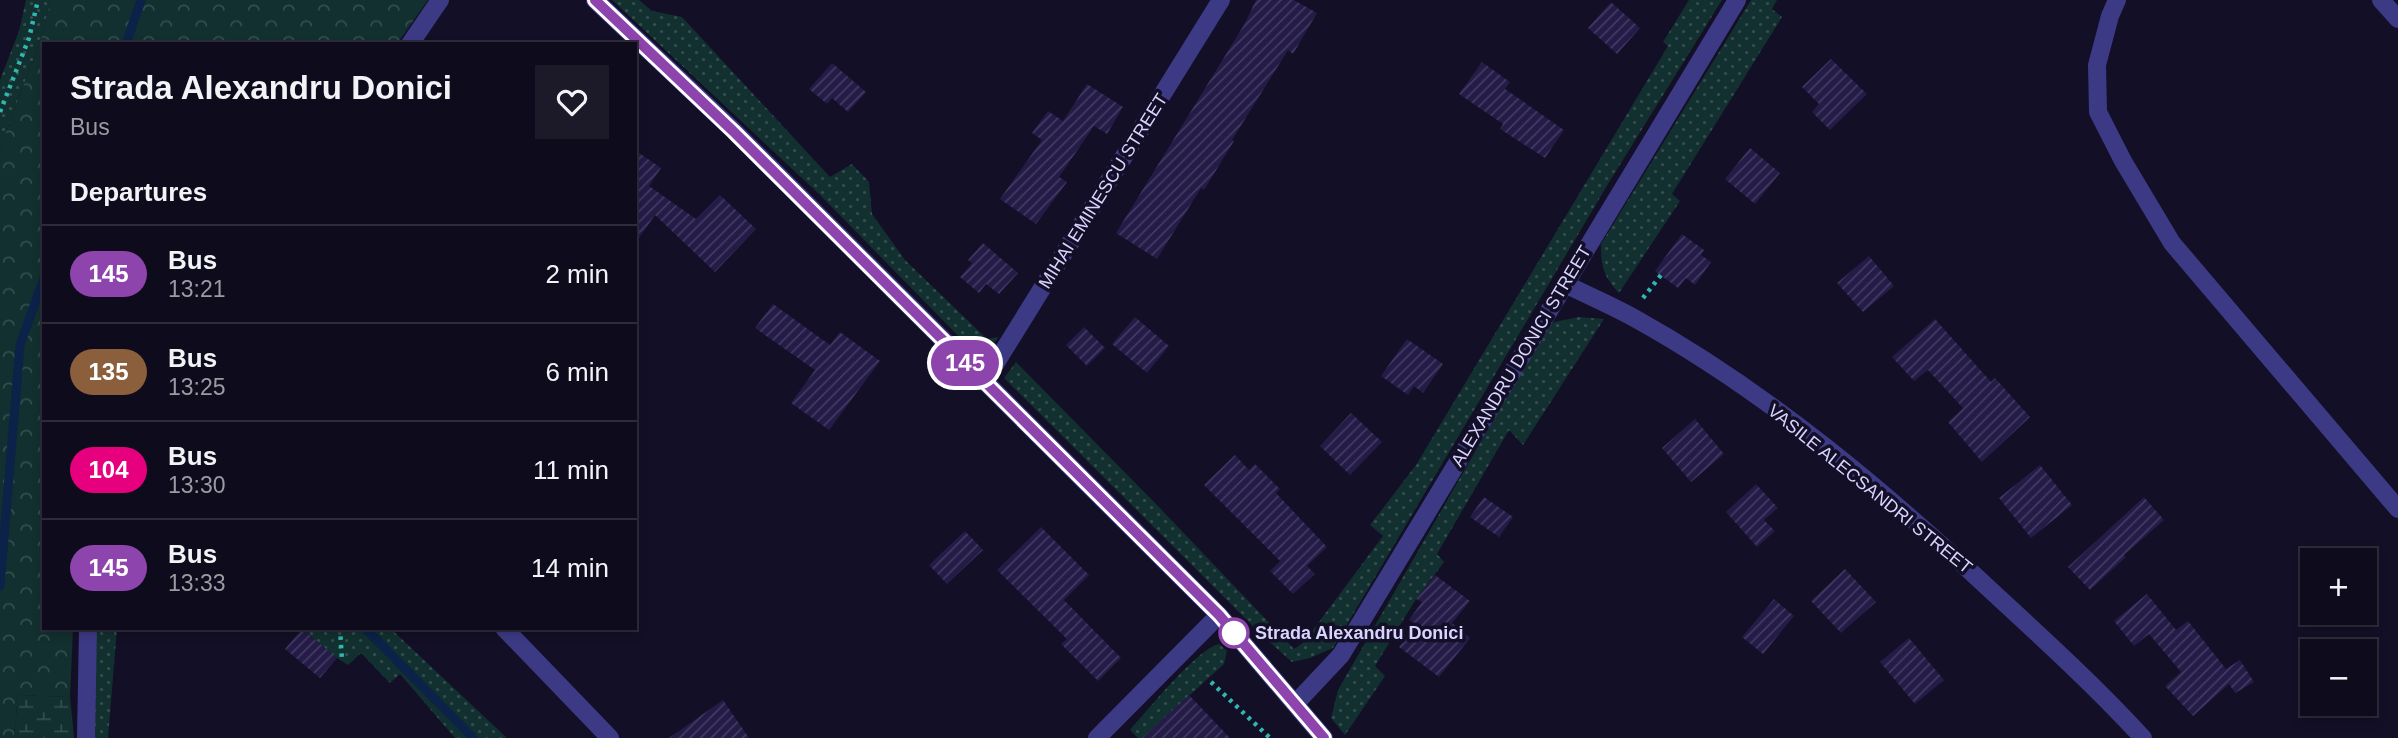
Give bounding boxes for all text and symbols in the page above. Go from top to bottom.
button: heart [535,65,609,139]
text: Strada Alexandru Donici [70,69,452,106]
street label: MIHAI EMINESCU STREET [1035,90,1171,292]
text: Bus [70,114,110,140]
text: Departures [70,177,207,207]
street label: ALEXANDRU DONICI STREET [1447,242,1595,470]
text: Bus [168,245,217,275]
text: 2 min [545,259,609,289]
text: 145 [88,260,129,287]
text: 13:21 [168,276,226,302]
line badge: 145 [925,340,1005,386]
text: Bus [168,343,217,373]
text: 145 [945,349,985,376]
text: 6 min [545,357,609,387]
text: 135 [88,358,129,385]
text: 13:25 [168,374,226,400]
street label: VASILE ALECSANDRI STREET [1764,400,1976,578]
text: Bus [168,441,217,471]
text: 11 min [533,455,609,485]
text: 104 [88,456,129,483]
text: 13:30 [168,472,226,498]
text: Bus [168,539,217,569]
map controls [2300,548,2377,716]
button: + [2300,548,2377,625]
text: 14 min [531,553,609,583]
text: 145 [88,554,129,581]
text: 13:33 [168,570,226,596]
marker: Strada Alexandru Donici [1219,618,1249,648]
place label: Strada Alexandru Donici [1255,623,1463,643]
button: − [2300,639,2377,716]

